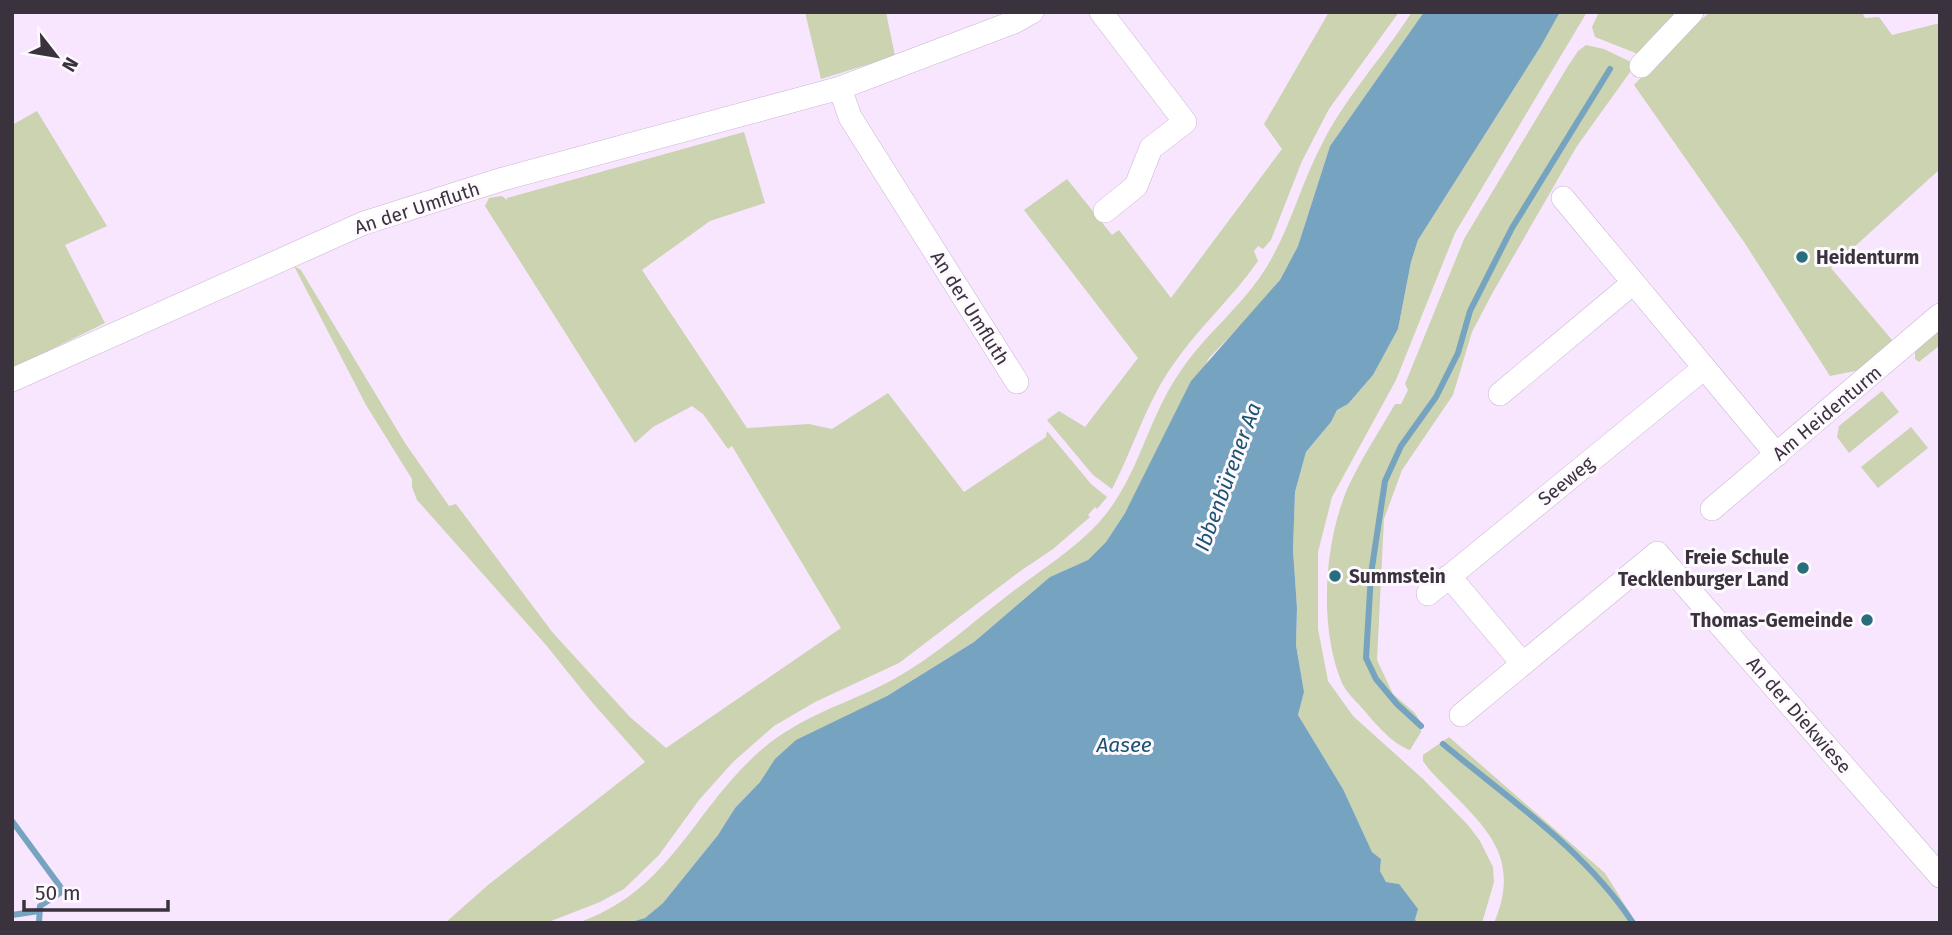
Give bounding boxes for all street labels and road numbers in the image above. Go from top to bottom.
street label: An der Umfluth [351,177,483,239]
street label: An der Umfluth [926,247,1014,369]
street label: Am Heidenturm [1768,361,1886,465]
street label: Seeweg [1534,452,1599,510]
street label: An der Diekwiese [1742,652,1856,778]

